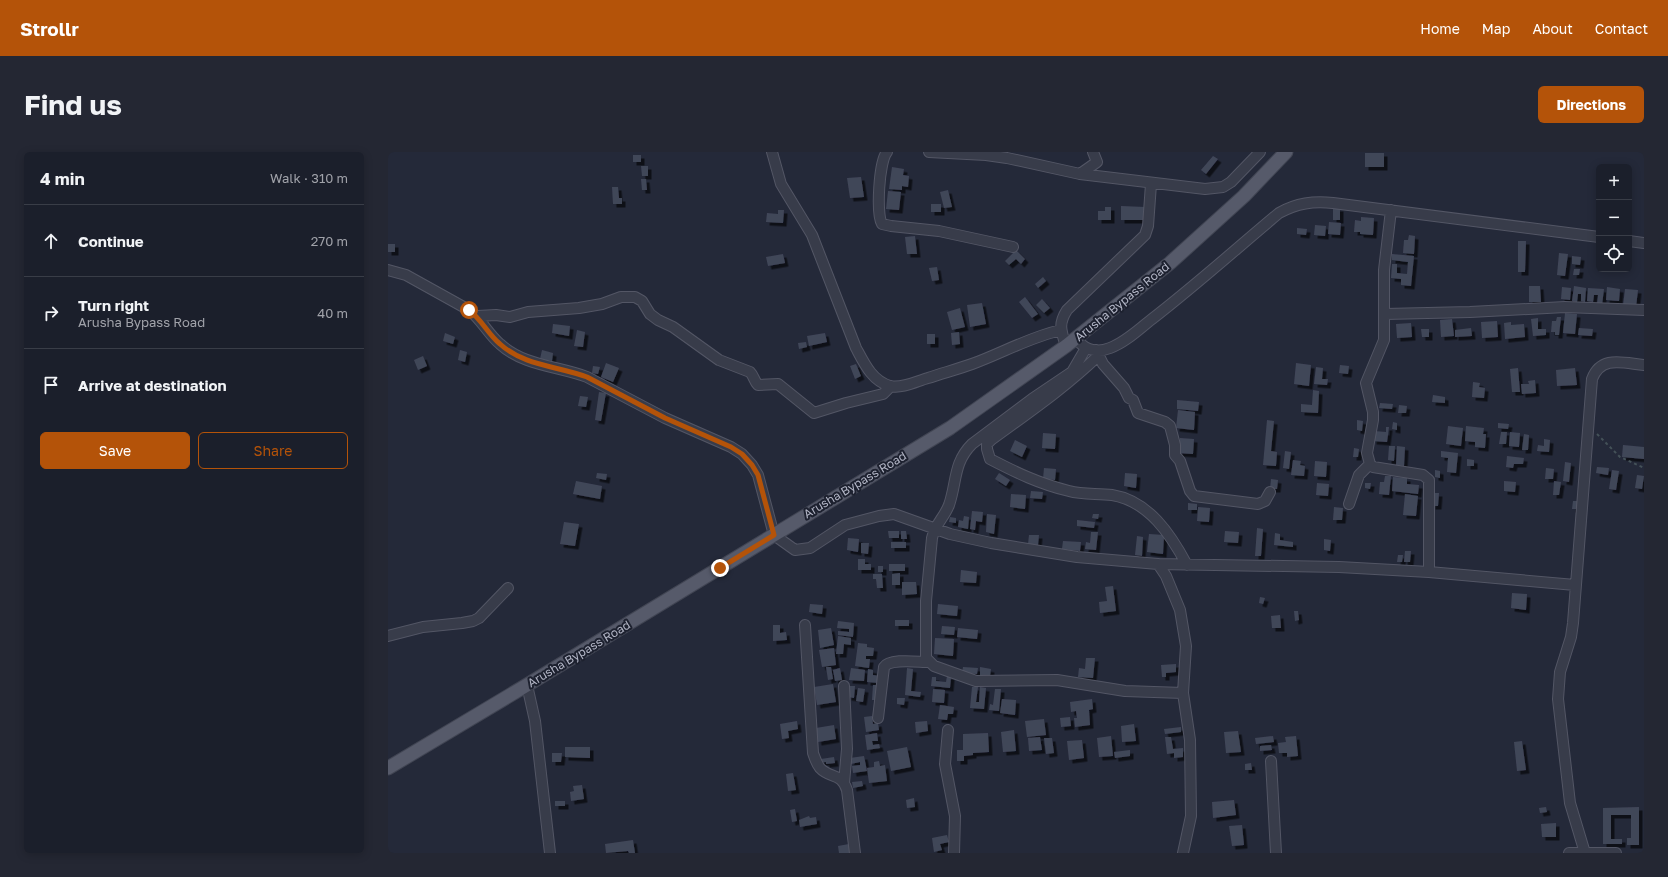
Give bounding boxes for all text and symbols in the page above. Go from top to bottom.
text: Strollr [20,17,79,40]
text: Home [1420,20,1460,37]
text: Map [1482,20,1510,37]
text: About [1532,20,1573,37]
text: Contact [1595,20,1648,37]
button: Directions [1538,86,1644,123]
text: Find us [24,88,122,121]
map controls [1596,164,1632,272]
button: + [1596,164,1632,200]
text: 4 min [40,168,85,189]
text: Walk · 310 m [270,170,348,186]
button: − [1596,200,1632,236]
icon: ahead [40,230,62,252]
text: Continue [78,232,144,250]
text: 270 m [311,233,348,249]
button: locate [1596,236,1632,272]
street label: Arusha Bypass Road [1071,259,1172,344]
text: Turn right [78,296,149,314]
route start [460,301,478,319]
icon: right [40,302,62,324]
text: 40 m [317,305,348,321]
text: Arusha Bypass Road [78,314,205,330]
icon: arrive [40,374,62,396]
text: Arrive at destination [78,376,227,394]
button: Save [40,432,190,469]
button: Share [198,432,348,469]
street label: Arusha Bypass Road [801,448,909,521]
route end [711,559,729,577]
street label: Arusha Bypass Road [525,617,633,690]

